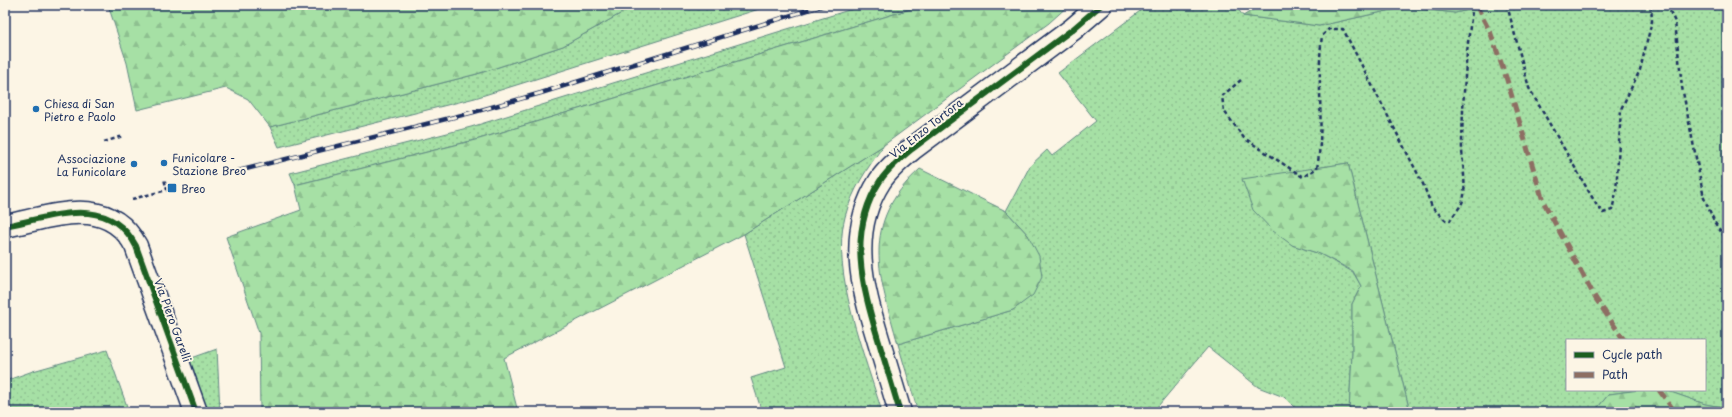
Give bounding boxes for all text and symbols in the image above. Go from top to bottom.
street label: Via Enzo Tortora [886,94,967,162]
place label: Chiesa di San Pietro e Paolo [44,95,116,125]
marker: Chiesa di San Pietro e Paolo [31,104,41,114]
place label: Funicolare - Stazione Breo [172,149,246,179]
place label: Associazione La Funicolare [56,150,126,180]
marker: Funicolare - Stazione Breo [159,158,169,168]
marker: Associazione La Funicolare [129,159,139,169]
place label: Breo [181,180,205,197]
marker: Breo [166,182,178,194]
street label: Via Piero Garelli [150,276,196,364]
legend [1566,339,1706,391]
text: Cycle path [1602,345,1663,363]
text: Path [1602,365,1628,383]

